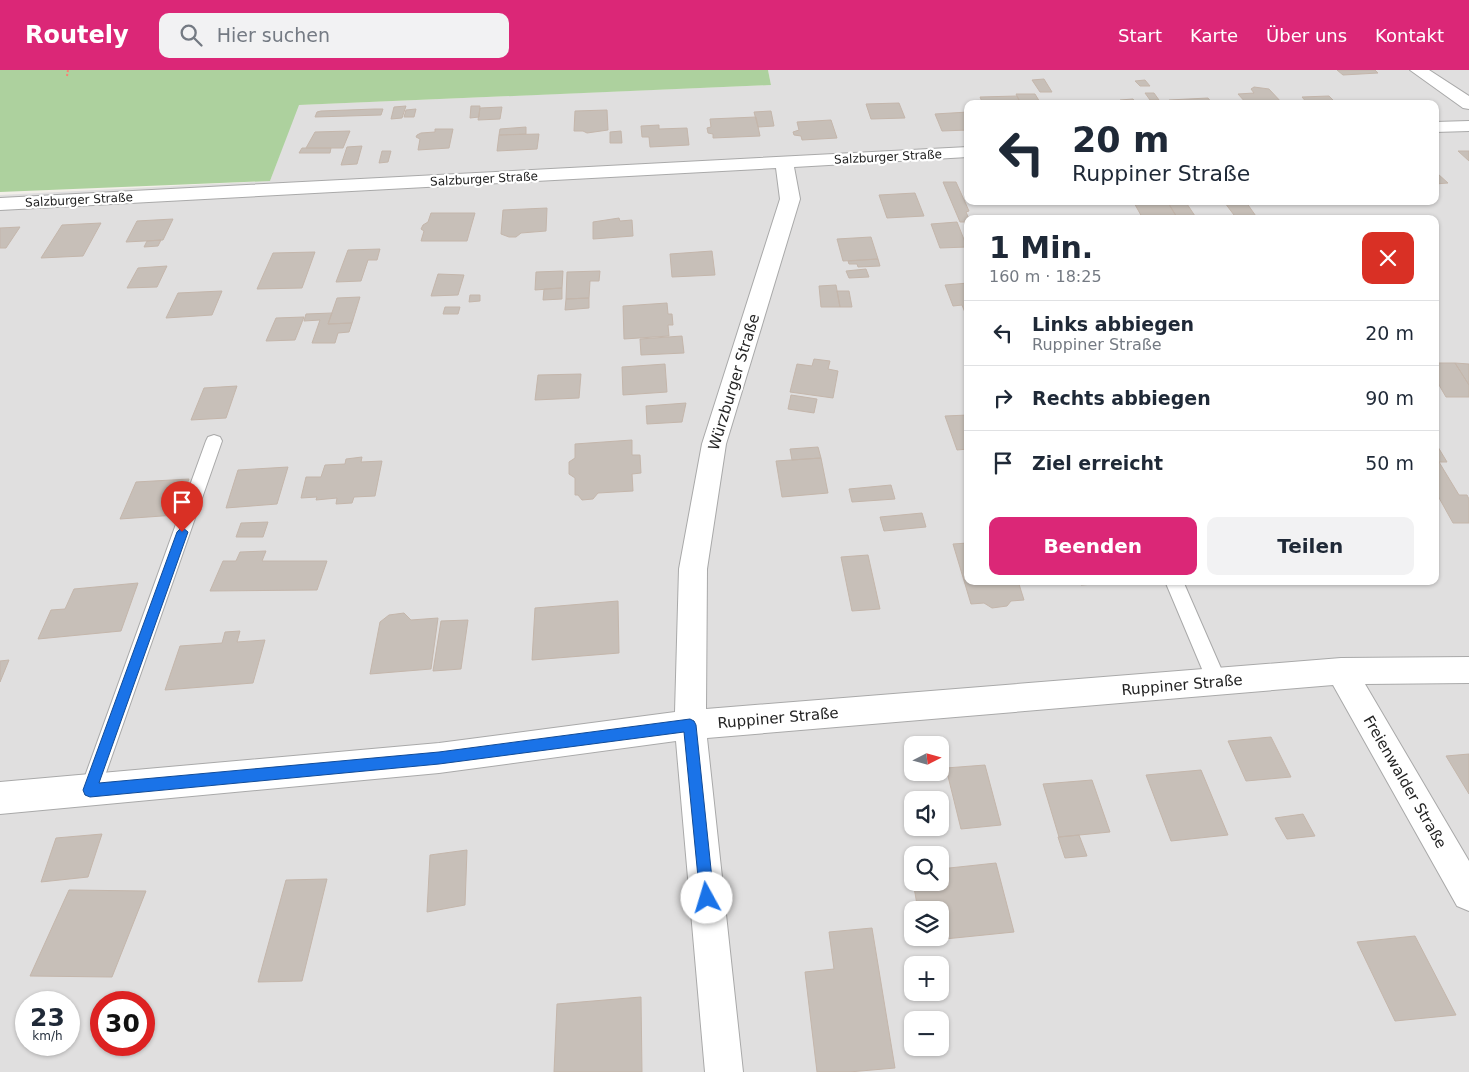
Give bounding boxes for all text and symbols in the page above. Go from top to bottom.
search box [159,13,509,58]
text: Routely [25,21,129,49]
icon: search [177,21,205,49]
text: Hier suchen [217,24,330,46]
text: Start [1118,25,1162,46]
text: Karte [1190,25,1238,46]
text: Über uns [1266,25,1347,46]
text: Kontakt [1375,25,1444,46]
icon: left [989,120,1054,185]
text: 20 m [1072,120,1169,160]
street label: Salzburger Straße [834,147,942,167]
text: Ruppiner Straße [1072,161,1250,186]
street label: Salzburger Straße [430,169,538,189]
street label: Salzburger Straße [25,190,133,210]
text: 1 Min. [989,230,1093,265]
button: close [1362,232,1414,284]
text: 160 m · 18:25 [989,267,1102,286]
street label: Würzburger Straße [705,312,763,452]
text: Links abbiegen [1032,313,1194,335]
icon: left [989,319,1017,347]
text: 20 m [1365,322,1414,344]
text: Ruppiner Straße [1032,335,1162,354]
icon: right [989,384,1017,412]
text: Rechts abbiegen [1032,387,1211,409]
text: 90 m [1365,387,1414,409]
icon: arrive [989,449,1017,477]
text: Ziel erreicht [1032,452,1163,474]
text: 50 m [1365,452,1414,474]
pin [161,481,203,532]
icon: arrive [168,488,196,516]
button: Beenden [989,517,1197,575]
button: Teilen [1207,517,1414,575]
street label: Ruppiner Straße [1121,671,1243,699]
street label: Ruppiner Straße [717,704,839,732]
street label: Freienwalder Straße [1360,712,1450,852]
north arrow [904,736,949,781]
map controls [904,736,949,1056]
button: sound [904,791,949,836]
button: search [904,846,949,891]
position arrow [680,871,732,923]
button: layers [904,901,949,946]
button: + [904,956,949,1001]
speed limit sign: 30 [90,991,155,1056]
text: 23 [30,1003,65,1032]
button: − [904,1011,949,1056]
text: km/h [32,1029,63,1043]

